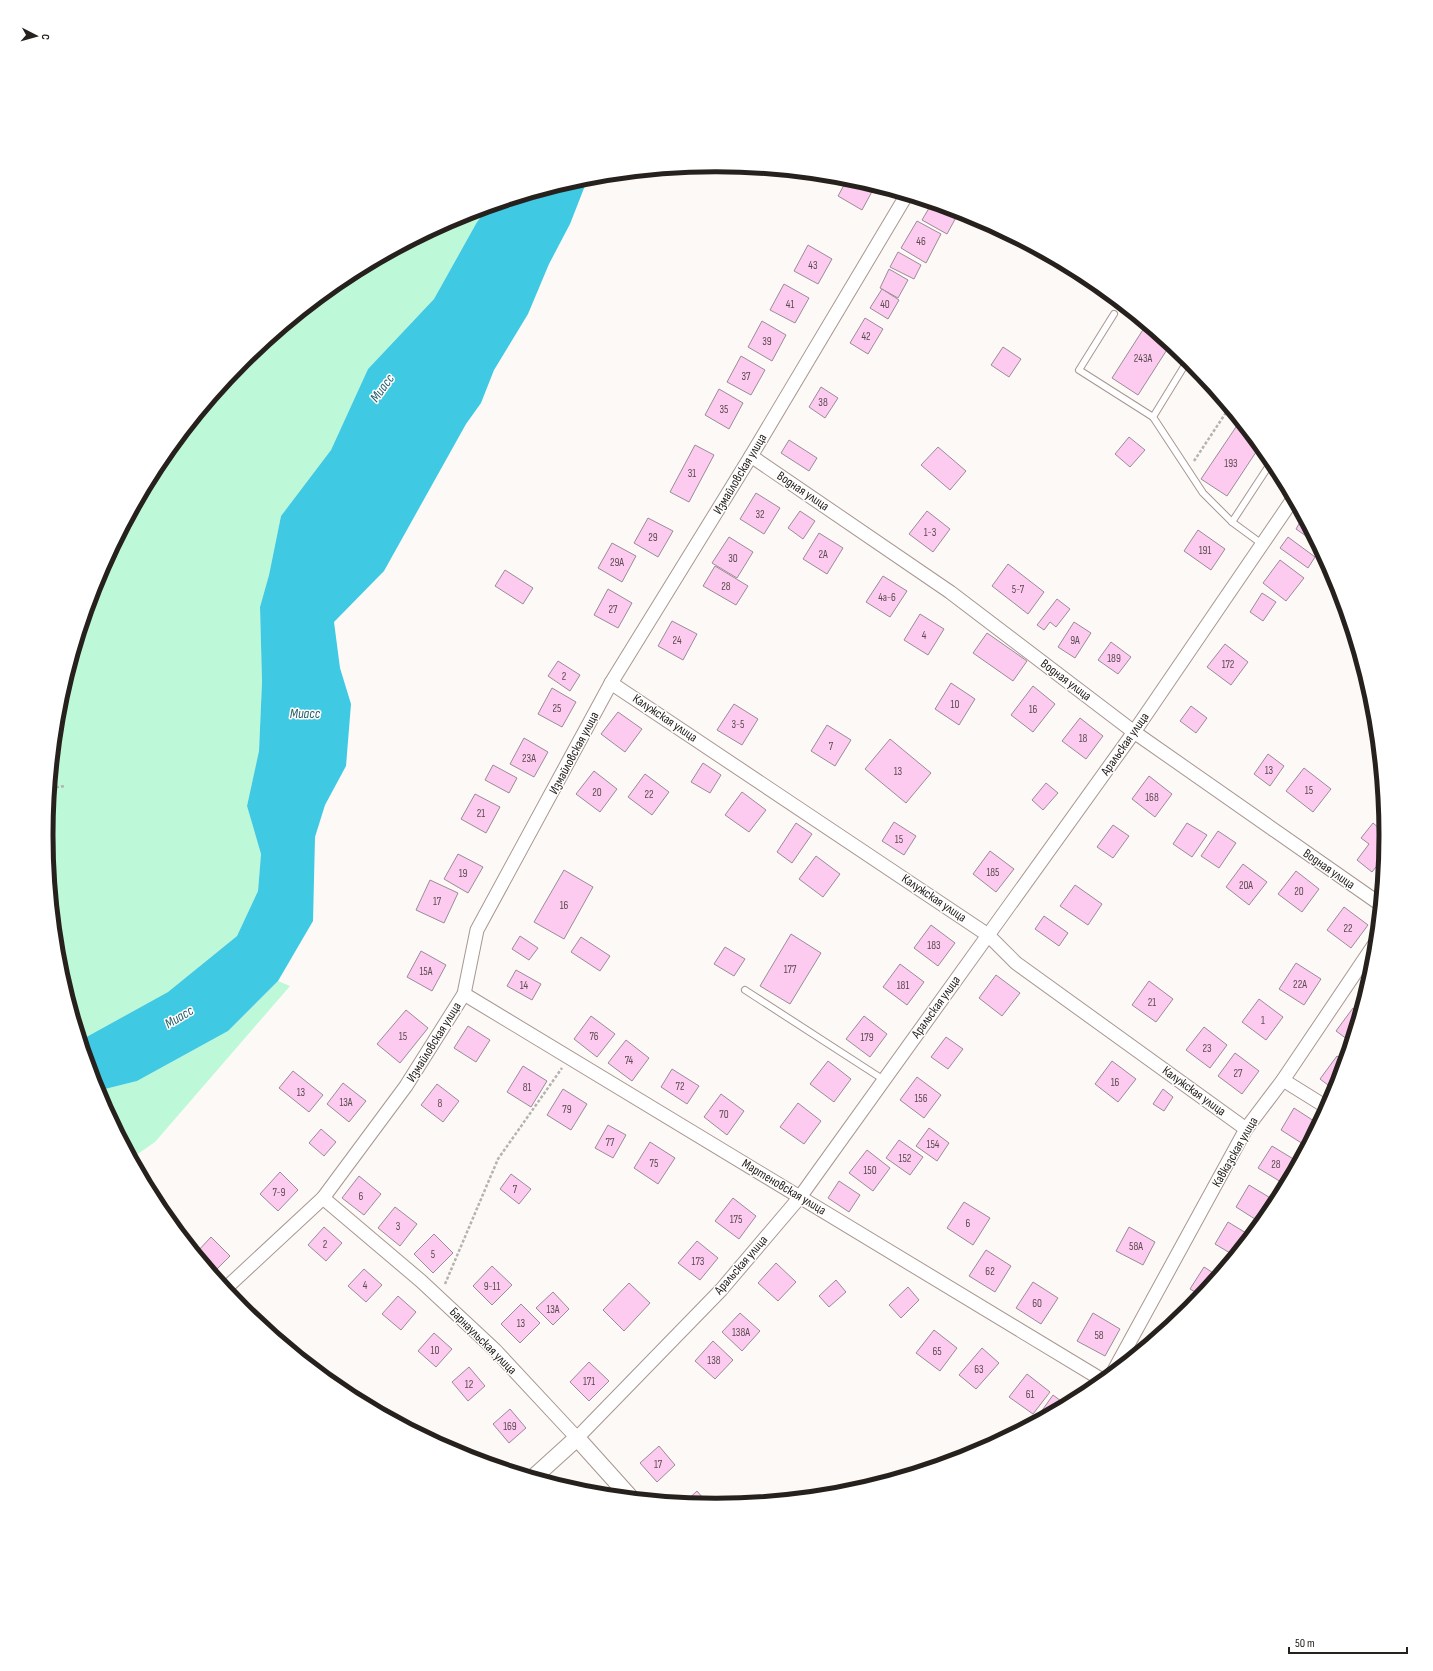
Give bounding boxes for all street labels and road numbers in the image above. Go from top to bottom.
street label: Измайловская улица [710,431,770,517]
street label: Водная улица [774,468,832,514]
street label: Водная улица [1037,656,1095,704]
street label: Калужская улица [630,690,700,746]
street label: Измайловская улица [546,709,602,797]
street label: Аральская улица [1097,709,1153,779]
street label: Водная улица [1300,845,1358,893]
street label: Калужская улица [899,870,969,926]
street label: Аральская улица [907,973,964,1042]
street label: Измайловская улица [403,999,465,1085]
street label: Калужская улица [1159,1063,1229,1119]
street label: Кавказская улица [1208,1114,1262,1190]
street label: Мартеновская улица [739,1156,829,1218]
street label: Аральская улица [710,1232,771,1299]
street label: Барнаульская улица [446,1304,520,1378]

